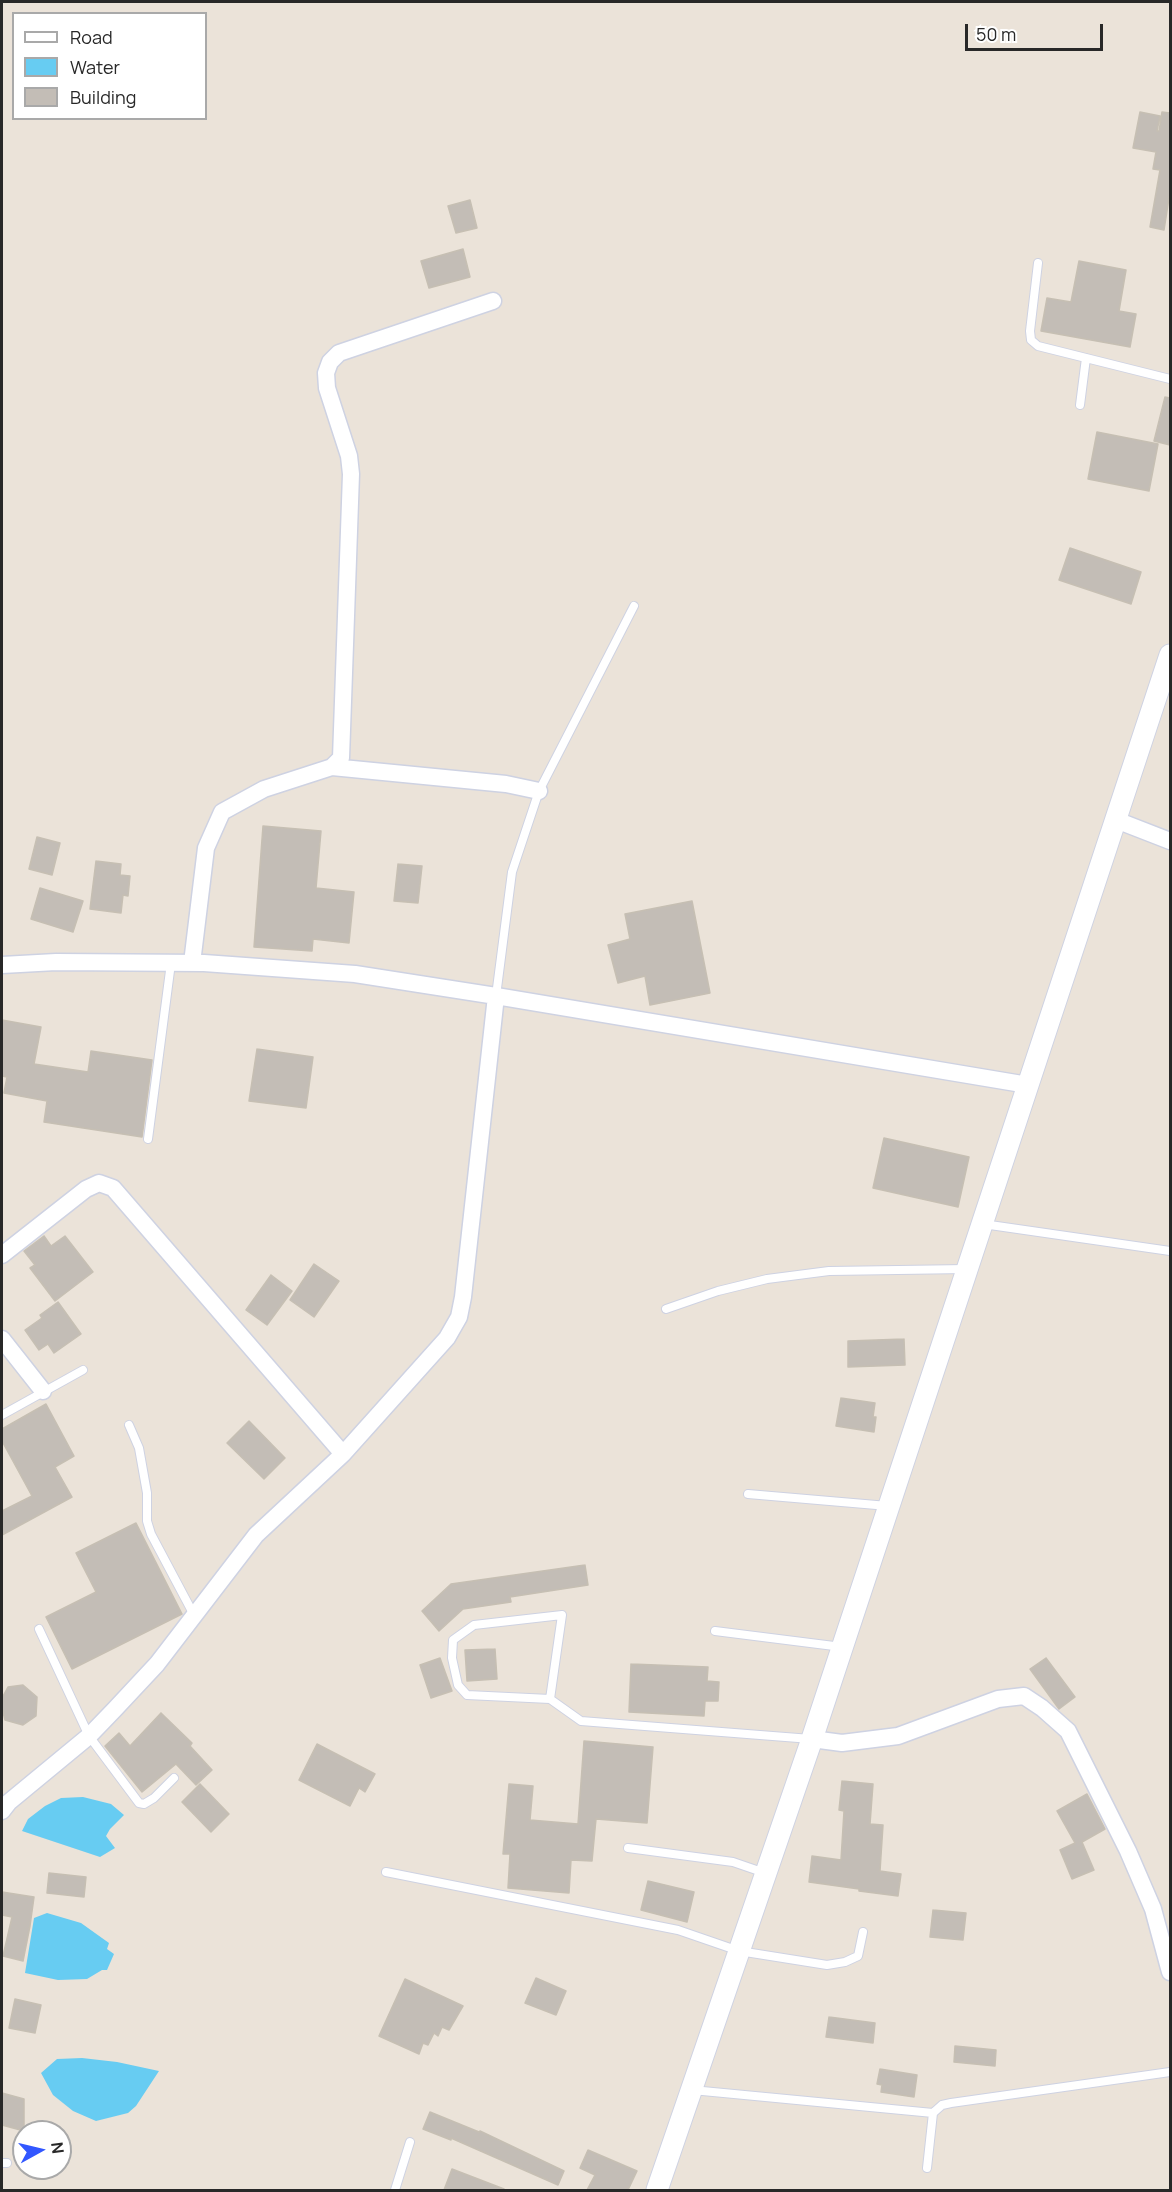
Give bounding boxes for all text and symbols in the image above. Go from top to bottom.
legend [12,12,207,120]
scale bar [968,12,1106,50]
text: 50 m [976,22,1016,46]
text: Road [70,25,113,49]
text: Water [70,55,120,79]
text: Building [70,85,136,109]
north arrow [12,2120,72,2180]
text: N [46,2141,70,2155]

